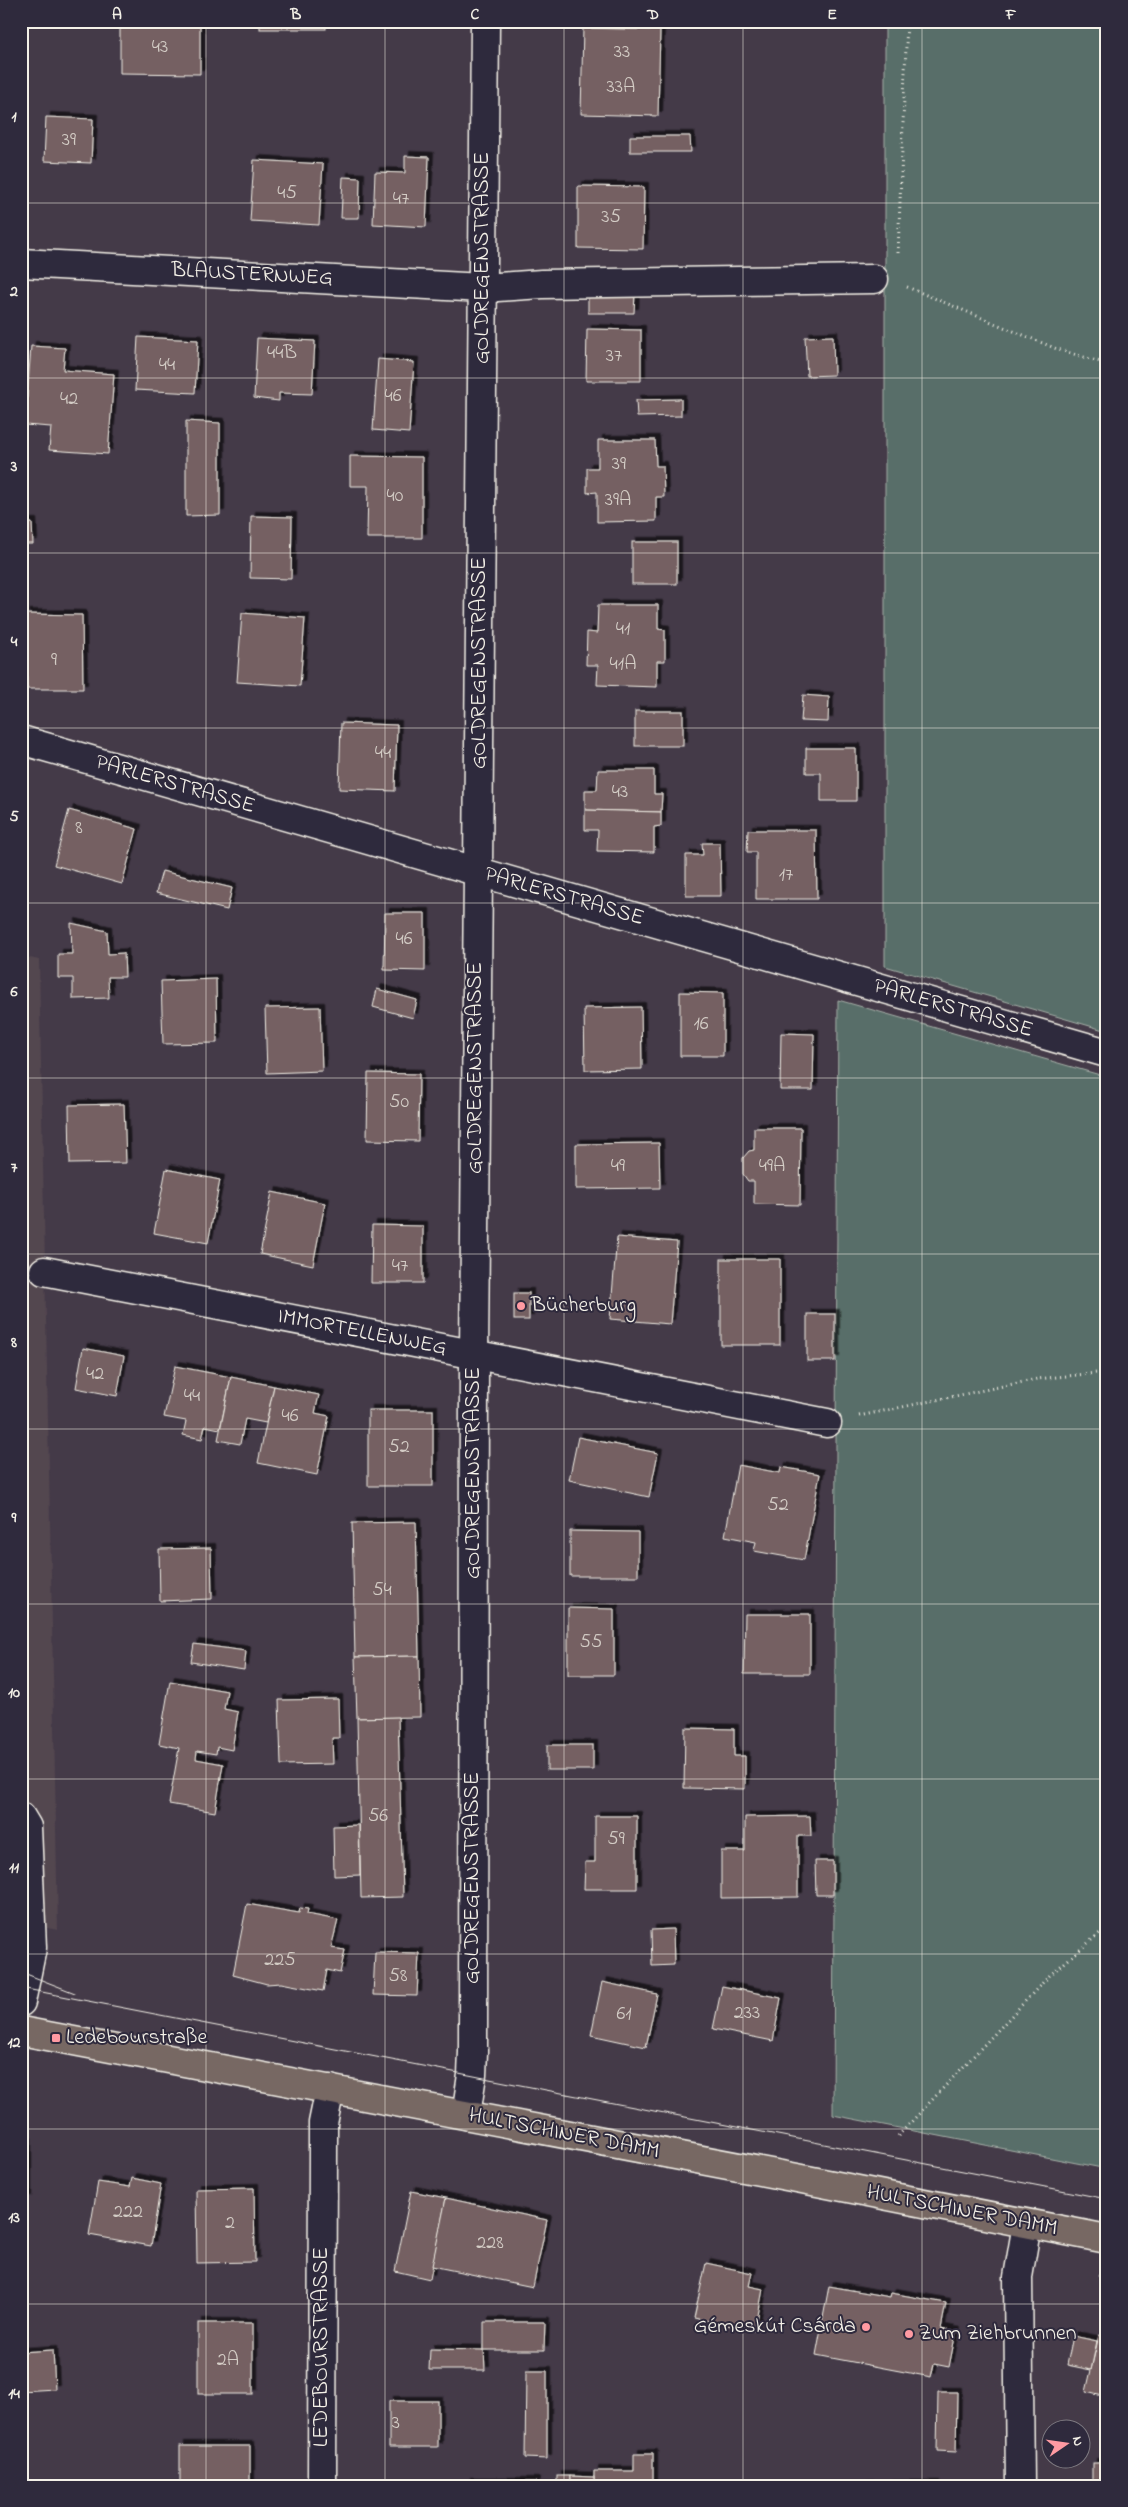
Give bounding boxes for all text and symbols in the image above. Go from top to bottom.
text: A [112,3,122,27]
text: B [290,3,302,27]
text: C [471,3,480,27]
text: D [646,3,659,27]
text: E [827,3,837,27]
text: F [1005,3,1017,27]
house number: 43 [152,33,168,62]
house number: 33 [614,38,630,67]
house number: 33A [607,73,635,102]
text: 1 [11,105,17,129]
house number: 39 [62,126,76,155]
street label: GOLDREGENSTRASSE [467,152,499,364]
house number: 45 [277,179,297,208]
house number: 47 [393,185,409,214]
house number: 35 [601,203,621,232]
street label: BLAUSTERNWEG [169,255,334,295]
text: 2 [9,280,18,304]
house number: 44B [267,339,297,368]
house number: 37 [606,342,622,371]
house number: 44 [159,351,175,380]
house number: 46 [384,382,402,411]
house number: 42 [60,385,78,414]
house number: 39 [612,450,626,479]
text: 3 [10,455,18,479]
house number: 40 [387,482,404,511]
house number: 39A [605,486,631,515]
street label: GOLDREGENSTRASSE [464,557,496,769]
house number: 41 [616,615,630,644]
text: 4 [10,630,18,654]
house number: 9 [51,646,57,675]
house number: 41A [610,650,636,679]
house number: 44 [375,739,391,768]
street label: PARLERSTRASSE [91,747,259,823]
house number: 43 [612,778,628,807]
text: 5 [9,805,19,829]
house number: 8 [75,814,83,843]
street label: PARLERSTRASSE [480,859,648,935]
house number: 17 [779,861,793,890]
house number: 46 [395,925,413,954]
street label: GOLDREGENSTRASSE [460,962,492,1174]
street label: PARLERSTRASSE [869,971,1037,1047]
text: 6 [9,980,18,1004]
house number: 16 [693,1010,709,1039]
house number: 50 [389,1088,409,1117]
house number: 49 [611,1152,625,1181]
house number: 49A [759,1152,785,1181]
text: 7 [11,1156,18,1180]
house number: 47 [392,1252,408,1281]
place label: Bücherburg [530,1290,636,1323]
marker: Bücherburg [515,1300,527,1312]
street label: IMMORTELLENWEG [275,1301,449,1365]
text: 8 [10,1331,17,1355]
house number: 42 [86,1360,104,1389]
street label: GOLDREGENSTRASSE [458,1367,490,1579]
house number: 44 [184,1382,200,1411]
house number: 46 [281,1402,299,1431]
house number: 52 [388,1433,410,1462]
house number: 52 [767,1491,789,1520]
text: 9 [11,1506,17,1530]
house number: 54 [372,1576,392,1605]
house number: 55 [580,1628,602,1657]
text: 10 [8,1681,20,1705]
street label: GOLDREGENSTRASSE [457,1772,489,1984]
house number: 56 [368,1802,388,1831]
house number: 59 [607,1825,625,1854]
text: 11 [9,1856,20,1880]
house number: 225 [264,1946,296,1975]
house number: 58 [389,1962,407,1991]
house number: 233 [734,1999,760,2028]
house number: 61 [616,2000,632,2029]
place label: Ledebourstraße [66,2022,207,2054]
text: 12 [7,2031,21,2055]
marker: Ledebourstraße [50,2032,62,2044]
street label: HULTSCHINER DAMM [466,2100,662,2168]
street label: HULTSCHINER DAMM [864,2177,1060,2245]
house number: 222 [113,2198,143,2227]
text: 13 [8,2206,20,2230]
house number: 2 [225,2209,235,2238]
house number: 228 [476,2229,504,2258]
street label: LEDEBOURSTRASSE [306,2247,338,2447]
place label: Gémeskút Csárda [694,2311,856,2343]
place label: Zum Ziehbrunnen [919,2318,1077,2350]
marker: Gémeskút Csárda [860,2321,872,2333]
marker: Zum Ziehbrunnen [903,2328,915,2340]
house number: 2A [217,2346,239,2375]
text: 14 [8,2382,20,2406]
house number: 3 [392,2409,400,2438]
north arrow [1040,2420,1090,2470]
text: N [1066,2434,1088,2448]

